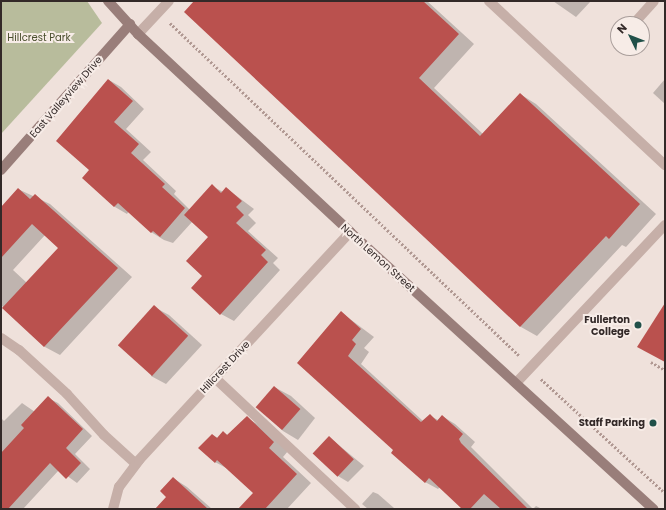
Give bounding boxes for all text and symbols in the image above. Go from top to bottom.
north arrow [610,16,650,56]
text: N [613,20,631,37]
park label: Hillcrest Park [7,32,71,44]
street label: East Valleyview Drive [27,54,105,140]
street label: North Lemon Street [339,222,417,294]
place label: Fullerton College [584,313,630,336]
marker: Fullerton College [633,320,643,330]
street label: Hillcrest Drive [198,338,252,396]
place label: Staff Parking [579,417,645,429]
marker: Staff Parking [648,418,658,428]

